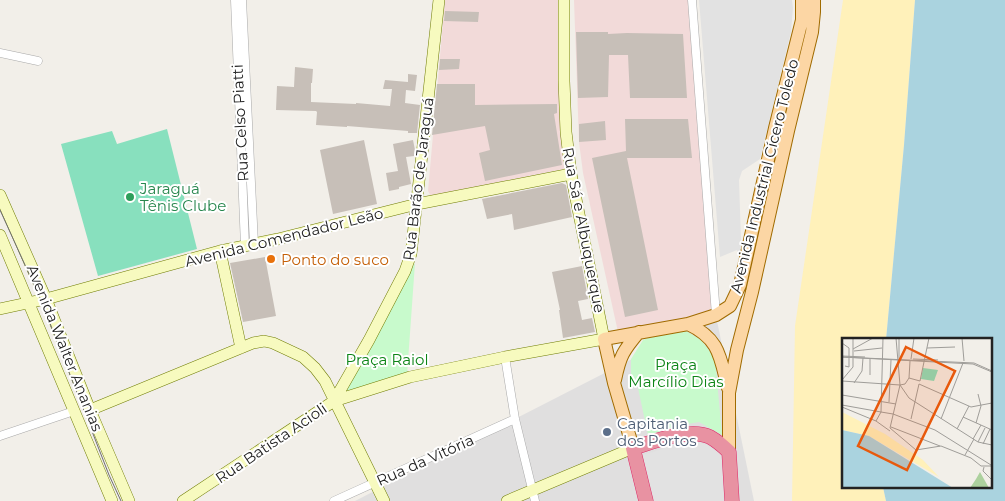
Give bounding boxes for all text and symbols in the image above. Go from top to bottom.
street label: Avenida Industrial Cícero Toledo [726,57,802,295]
street label: Rua Celso Piatti [227,64,253,182]
street label: Rua Barão de Jaraguá [399,96,437,262]
street label: Rua Sá e Albuquerque [559,146,609,314]
place label: Jaraguá Tênis Clube [139,179,226,215]
marker: Jaraguá Tênis Clube [124,191,136,203]
street label: Avenida Comendador Leão [183,203,385,271]
place label: Ponto do suco [281,250,389,269]
marker: Ponto do suco [265,253,277,265]
street label: Avenida Walter Ananias [23,262,107,434]
inset map [842,338,992,488]
park label: Praça Raiol [345,350,429,369]
park label: Praça Marcílio Dias [628,355,724,391]
street label: Rua Batista Acioli [212,399,330,487]
place label: Capitania dos Portos [617,414,697,450]
marker: Capitania dos Portos [601,426,613,438]
street label: Rua da Vitória [373,430,477,490]

